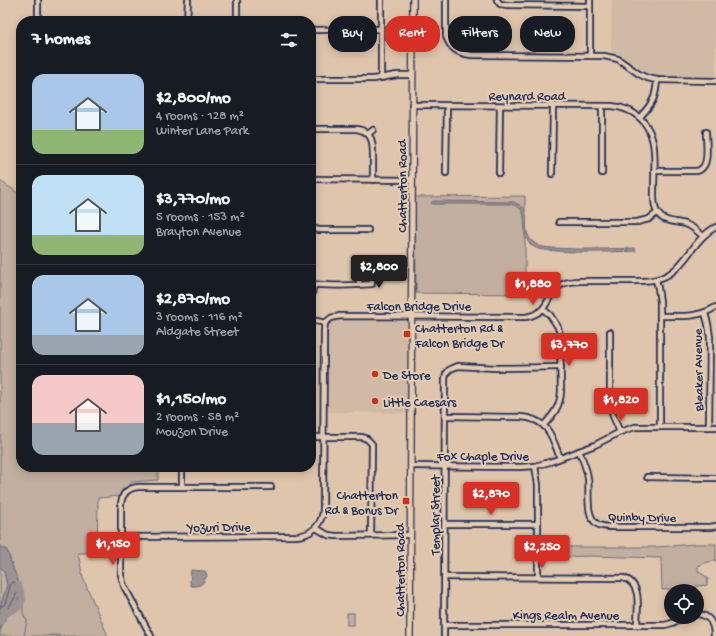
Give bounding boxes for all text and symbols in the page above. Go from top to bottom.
chip: Buy [328,16,377,52]
chip: Rent [385,16,440,52]
chip: Filters [448,16,512,52]
chip: New [520,16,575,52]
icon: filters [278,29,300,51]
text: 7 homes [32,30,90,50]
text: $2,800/mo [156,89,231,109]
icon: home [64,90,112,138]
street label: Reynard Road [488,90,567,105]
text: 4 rooms · 128 m² [156,109,244,124]
text: Winter Lane Park [156,124,248,139]
street label: Chatterton Road [396,138,411,232]
text: $3,770/mo [156,190,230,210]
icon: home [64,191,112,239]
text: 5 rooms · 153 m² [156,210,245,225]
text: Brayton Avenue [156,225,241,240]
pin: $2,800 [346,255,412,289]
text: $2,800 [360,260,398,275]
pin: $1,880 [500,272,566,306]
text: $1,880 [515,277,551,292]
text: $2,870/mo [156,290,230,310]
icon: home [64,291,112,339]
street label: Falcon Bridge Drive [366,300,471,315]
text: 3 rooms · 116 m² [156,310,243,325]
place label: Chatterton Rd & Falcon Bridge Dr [414,322,506,352]
text: Aldgate Street [156,325,239,340]
street label: Bleaker Avenue [691,328,708,412]
marker: Chatterton Rd & Falcon Bridge Dr [402,329,412,339]
pin: $3,770 [536,333,602,367]
text: $3,770 [550,338,588,353]
marker: De Store [370,369,380,379]
place label: De Store [382,369,431,384]
pin: $1,820 [588,388,654,422]
text: $1,150/mo [156,390,226,410]
icon: home [64,391,112,439]
text: $1,820 [603,393,639,408]
marker: Little Caesars [370,396,380,406]
place label: Little Caesars [383,396,457,411]
text: 2 rooms · 58 m² [156,410,239,425]
text: Mouzon Drive [156,425,228,440]
street label: Fox Chaple Drive [436,450,529,465]
street label: Templar Street [429,473,444,556]
pin: $2,870 [458,482,524,516]
text: $2,870 [472,487,510,502]
place label: Chatterton Rd & Bonus Dr [325,489,399,519]
marker: Chatterton Rd & Bonus Dr [401,496,411,506]
street label: Quinby Drive [608,510,677,527]
street label: Yozuri Drive [186,521,251,536]
street label: Chatterton Road [394,522,409,616]
pin: $1,150 [80,532,146,566]
pin: $2,250 [509,535,575,569]
text: $1,150 [96,537,130,552]
text: $2,250 [524,540,560,555]
map controls [664,584,704,624]
button: locate [664,584,704,624]
street label: Kings Realm Avenue [513,609,619,624]

